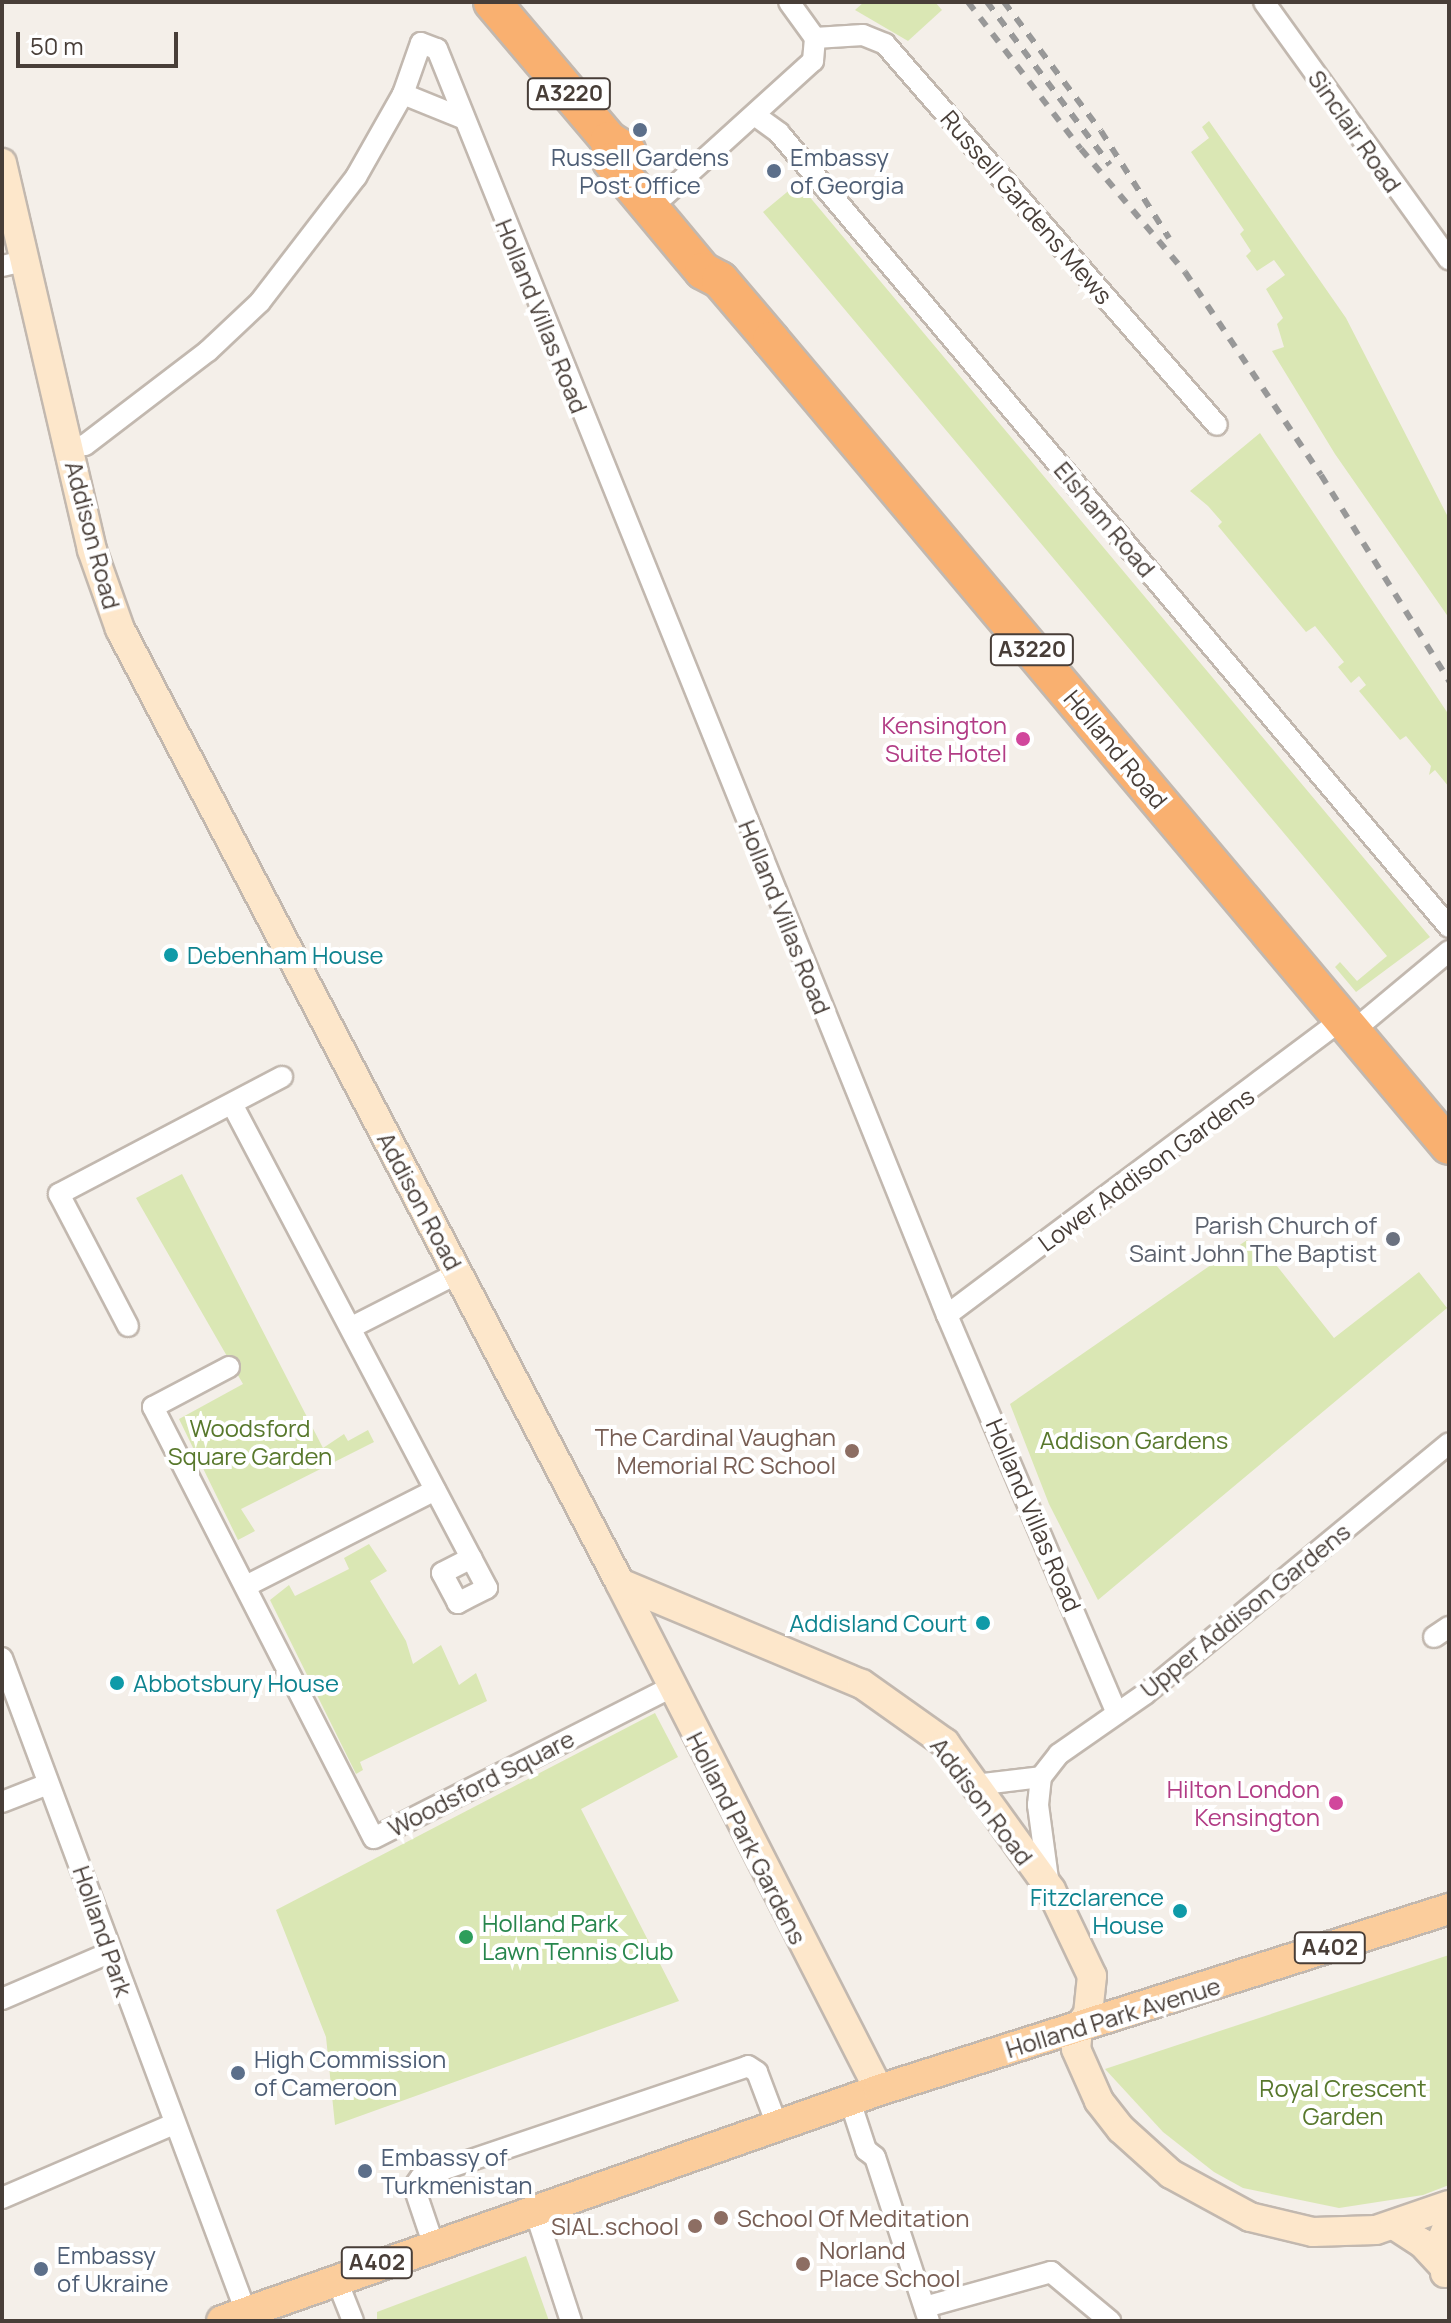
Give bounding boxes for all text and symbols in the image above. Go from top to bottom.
scale bar [20,16,182,66]
text: 50 m [30,29,84,62]
street label: Sinclair Road [1302,64,1408,198]
road number: A3220 [525,76,613,112]
street label: Russell Gardens Mews [935,104,1119,310]
marker: Russell Gardens Post Office [631,121,649,139]
place label: Russell Gardens Post Office [551,143,729,199]
place label: Embassy of Georgia [790,143,904,199]
marker: Embassy of Georgia [765,162,783,180]
street label: Holland Villas Road [490,215,594,417]
street label: Elsham Road [1048,456,1162,582]
street label: Addison Road [59,458,127,612]
road number: A3220 [988,632,1076,668]
street label: Holland Road [1058,684,1174,814]
place label: Kensington Suite Hotel [882,711,1007,767]
marker: Kensington Suite Hotel [1014,730,1032,748]
street label: Holland Villas Road [733,816,837,1018]
place label: Debenham House [187,941,384,969]
marker: Debenham House [162,946,180,964]
street label: Lower Addison Gardens [1032,1081,1260,1257]
street label: Addison Road [372,1127,468,1275]
place label: Parish Church of Saint John The Baptist [1129,1211,1377,1267]
marker: Parish Church of Saint John The Baptist [1384,1230,1402,1248]
park label: Woodsford Square Garden [168,1414,332,1470]
street label: Holland Villas Road [980,1414,1088,1616]
place label: The Cardinal Vaughan Memorial RC School [595,1423,836,1479]
park label: Addison Gardens [1040,1426,1228,1454]
marker: The Cardinal Vaughan Memorial RC School [843,1442,861,1460]
street label: Upper Addison Gardens [1134,1517,1356,1703]
place label: Addisland Court [789,1609,967,1637]
marker: Addisland Court [974,1614,992,1632]
place label: Abbotsbury House [133,1669,339,1697]
marker: Abbotsbury House [108,1674,126,1692]
street label: Woodsford Square [383,1724,579,1842]
street label: Holland Park Gardens [681,1727,813,1949]
street label: Addison Road [925,1732,1039,1870]
place label: Hilton London Kensington [1167,1775,1320,1831]
marker: Hilton London Kensington [1327,1794,1345,1812]
street label: Holland Park [67,1862,139,2000]
place label: Fitzclarence House [1030,1883,1164,1939]
marker: Fitzclarence House [1171,1902,1189,1920]
place label: Holland Park Lawn Tennis Club [482,1909,673,1965]
marker: Holland Park Lawn Tennis Club [457,1928,475,1946]
road number: A402 [1292,1930,1368,1966]
street label: Holland Park Avenue [1002,1971,1224,2063]
place label: High Commission of Cameroon [254,2045,446,2101]
marker: High Commission of Cameroon [229,2064,247,2082]
park label: Royal Crescent Garden [1259,2074,1427,2130]
place label: Embassy of Turkmenistan [381,2143,533,2199]
marker: Embassy of Turkmenistan [356,2162,374,2180]
place label: School Of Meditation [737,2204,969,2232]
marker: School Of Meditation [712,2209,730,2227]
place label: SIAL.school [551,2212,679,2240]
marker: SIAL.school [686,2217,704,2235]
place label: Norland Place School [819,2236,961,2292]
place label: Embassy of Ukraine [57,2241,169,2297]
road number: A402 [339,2245,415,2281]
marker: Norland Place School [794,2255,812,2273]
marker: Embassy of Ukraine [32,2260,50,2278]

